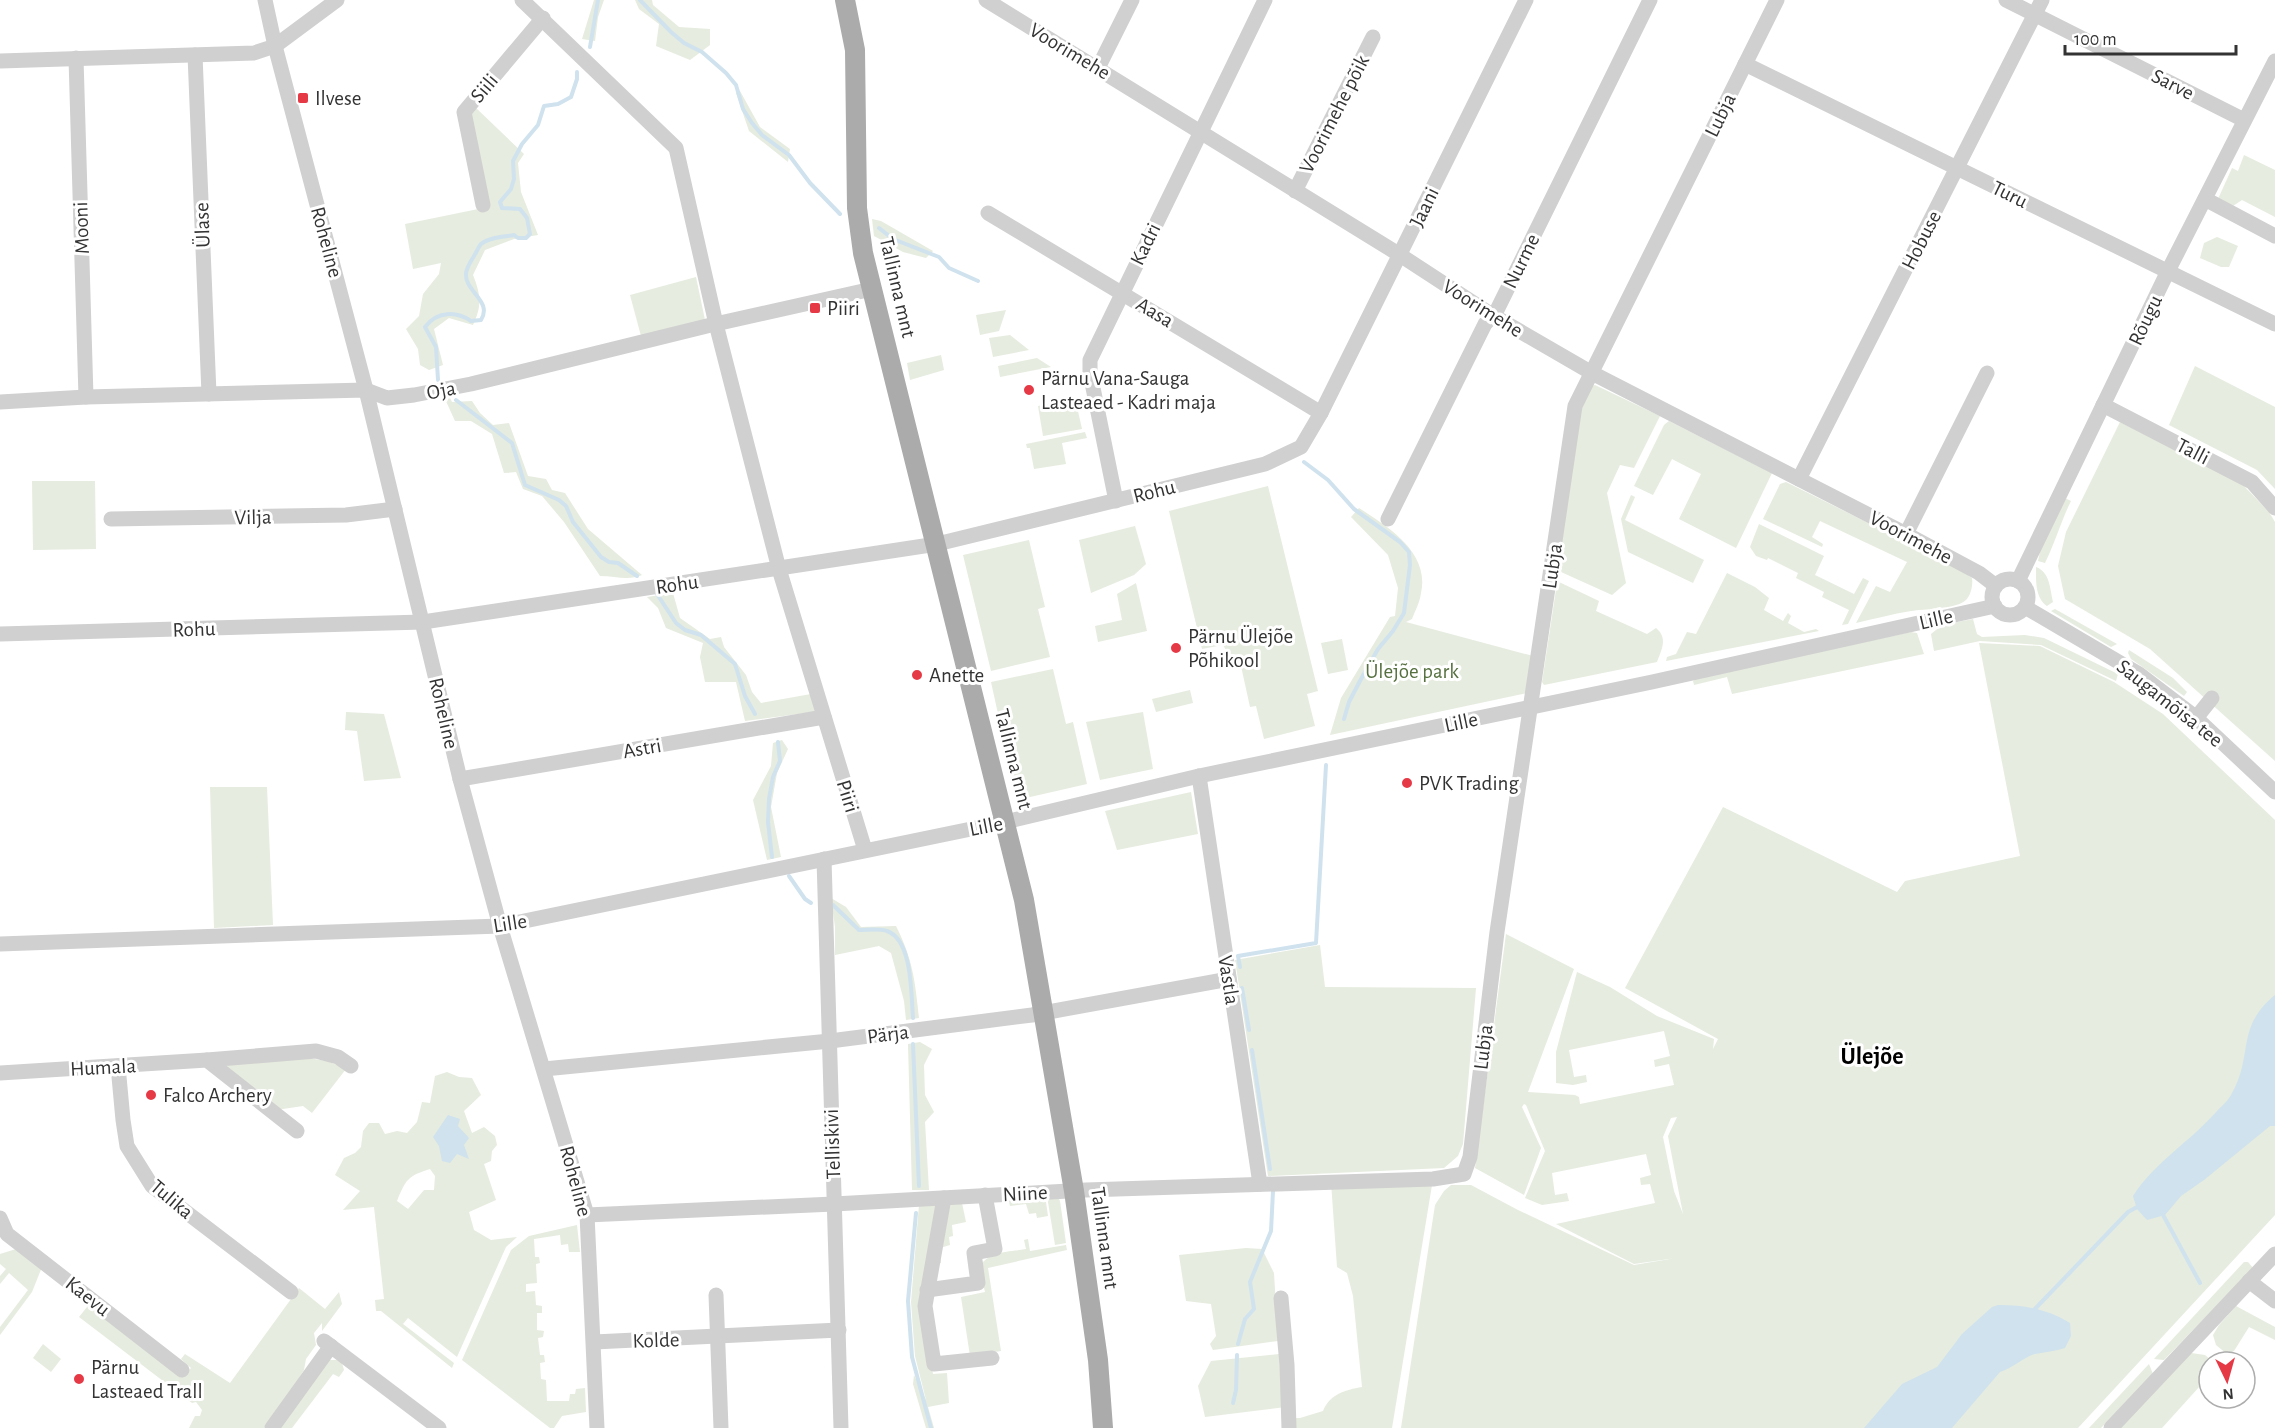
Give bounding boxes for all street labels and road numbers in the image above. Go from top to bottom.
street label: Voorimehe [1026,19,1114,84]
street label: Voorimehe põik [1296,51,1373,177]
street label: Sarve [2148,65,2197,104]
street label: Siili [467,70,502,107]
street label: Lubja [1701,90,1740,140]
street label: Turu [1989,177,2031,212]
street label: Jaani [1406,184,1443,230]
street label: Mooni [70,201,93,255]
street label: Ülase [190,202,214,248]
street label: Roheline [307,204,346,280]
street label: Hobuse [1898,207,1945,273]
street label: Kadri [1126,220,1164,268]
street label: Nurme [1499,231,1544,292]
street label: Tallinna mnt [876,235,919,340]
street label: Voorimehe [1439,276,1527,341]
street label: Rõugu [2125,292,2166,349]
street label: Aasa [1132,293,1177,332]
street label: Oja [425,377,458,404]
street label: Talli [2173,434,2213,469]
street label: Rohu [1131,476,1178,507]
street label: Vilja [234,507,272,528]
street label: Voorimehe [1866,507,1956,568]
street label: Lubja [1539,542,1566,590]
street label: Rohu [654,571,700,598]
street label: Lille [1917,605,1955,634]
street label: Rohu [172,618,216,641]
street label: Saugamõisa tee [2113,656,2227,751]
street label: Roheline [425,675,462,751]
street label: Tallinna mnt [991,707,1036,812]
street label: Lille [1442,709,1480,736]
street label: Astri [621,735,663,762]
street label: Piiri [833,777,862,815]
street label: Lille [967,813,1005,840]
street label: Lille [492,910,528,937]
street label: Vastla [1214,954,1243,1007]
street label: Pärja [866,1021,910,1047]
street label: Lubja [1470,1023,1497,1071]
street label: Humala [69,1055,137,1080]
street label: Telliskivi [821,1108,844,1180]
street label: Roheline [556,1143,595,1219]
street label: Tulika [146,1176,197,1223]
street label: Niine [1002,1182,1048,1205]
street label: Tallinna mnt [1087,1186,1122,1291]
street label: Kaevu [61,1273,114,1320]
street label: Kolde [632,1329,680,1352]

